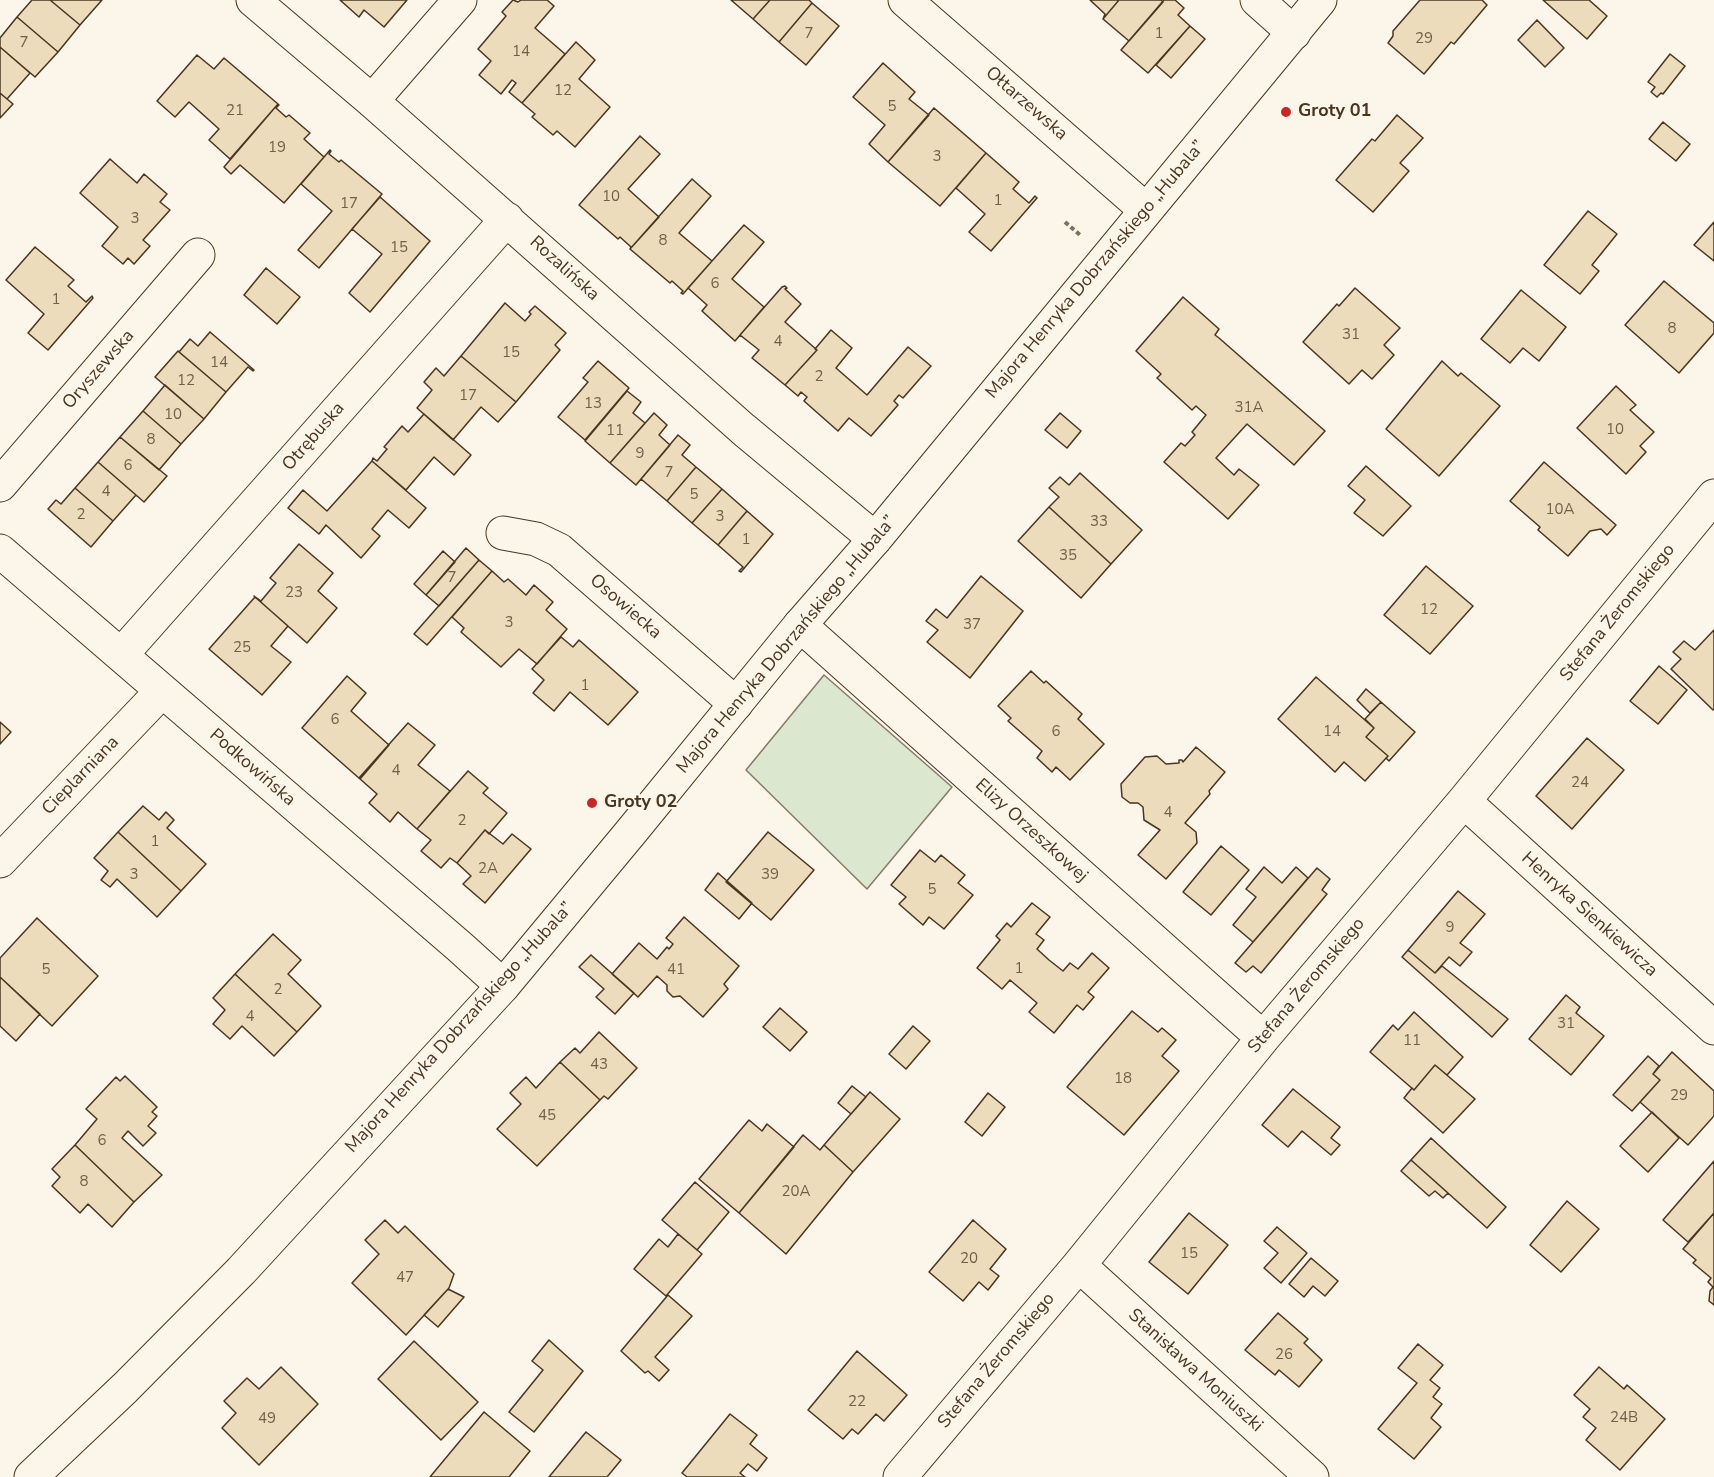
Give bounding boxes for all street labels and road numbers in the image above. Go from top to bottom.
street label: Ołtarzewska [981,63,1071,145]
street label: Majora Henryka Dobrzańskiego „Hubala” [982,137,1210,403]
street label: Rozalińska [525,232,603,306]
street label: Oryszewska [59,326,139,414]
street label: Otrębuska [278,398,350,476]
street label: Majora Henryka Dobrzańskiego „Hubala” [673,512,901,778]
street label: Stefana Żeromskiego [1556,540,1680,686]
street label: Osowiecka [585,570,665,644]
street label: Podkowińska [205,725,299,811]
street label: Cieplarniana [38,732,124,820]
street label: Elizy Orzeszkowej [970,775,1092,887]
street label: Henryka Sienkiewicza [1516,848,1662,982]
street label: Majora Henryka Dobrzańskiego „Hubala” [342,898,578,1158]
street label: Stefana Żeromskiego [1244,914,1370,1058]
street label: Stefana Żeromskiego [934,1289,1060,1433]
street label: Stanisława Moniuszki [1123,1305,1267,1437]

